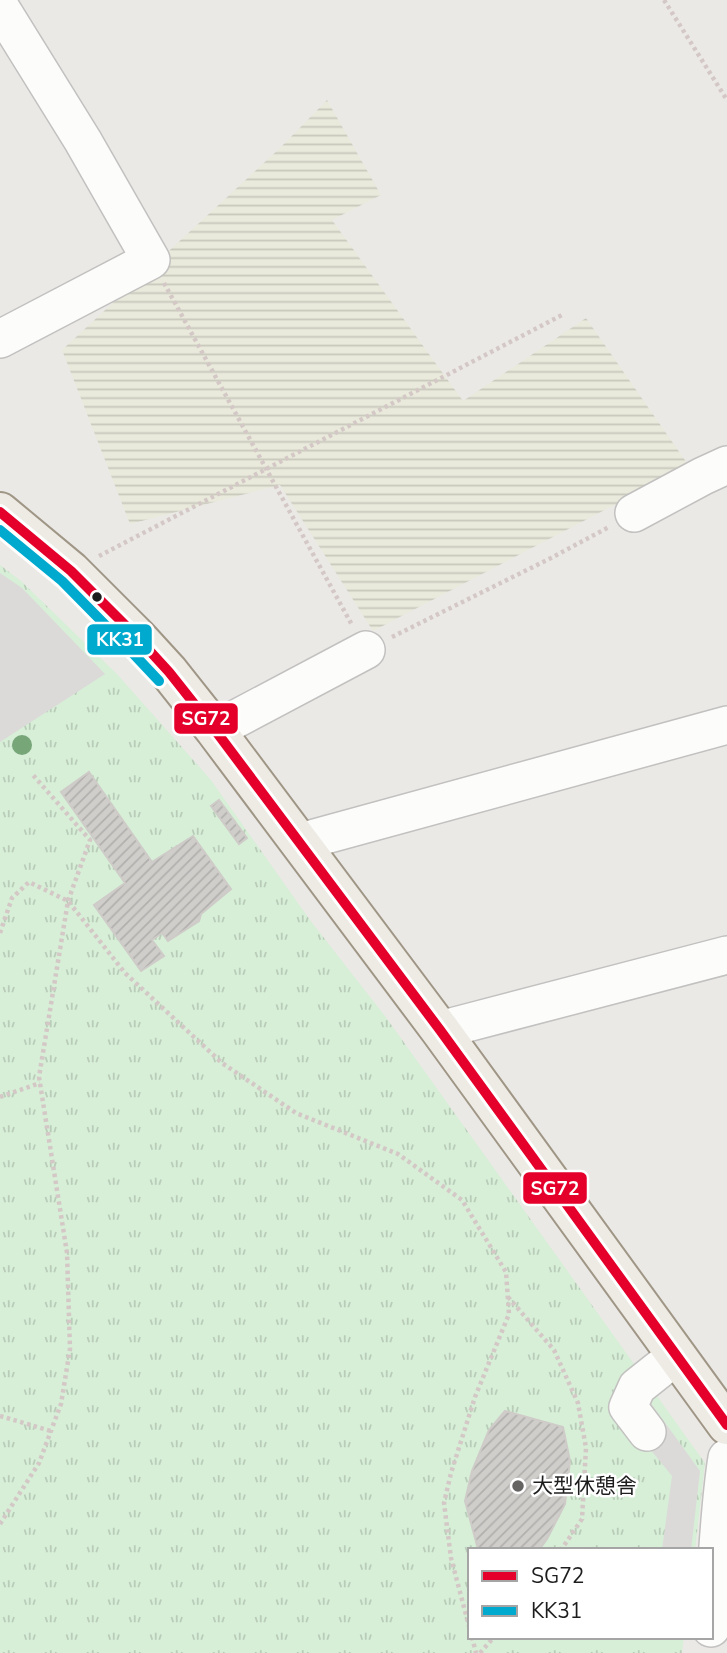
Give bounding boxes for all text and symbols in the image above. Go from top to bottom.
unlabelled marker [90,590,104,604]
line badge: KK31 [86,623,153,656]
text: KK31 [96,627,144,653]
line badge: SG72 [173,702,239,735]
text: SG72 [182,706,230,732]
line badge: SG72 [522,1171,588,1205]
text: SG72 [531,1176,579,1202]
place label: 大型休憩舎 [532,1472,637,1500]
marker: 大型休憩舎 [510,1478,526,1494]
legend [468,1548,713,1639]
text: SG72 [531,1562,584,1590]
text: KK31 [531,1597,582,1625]

